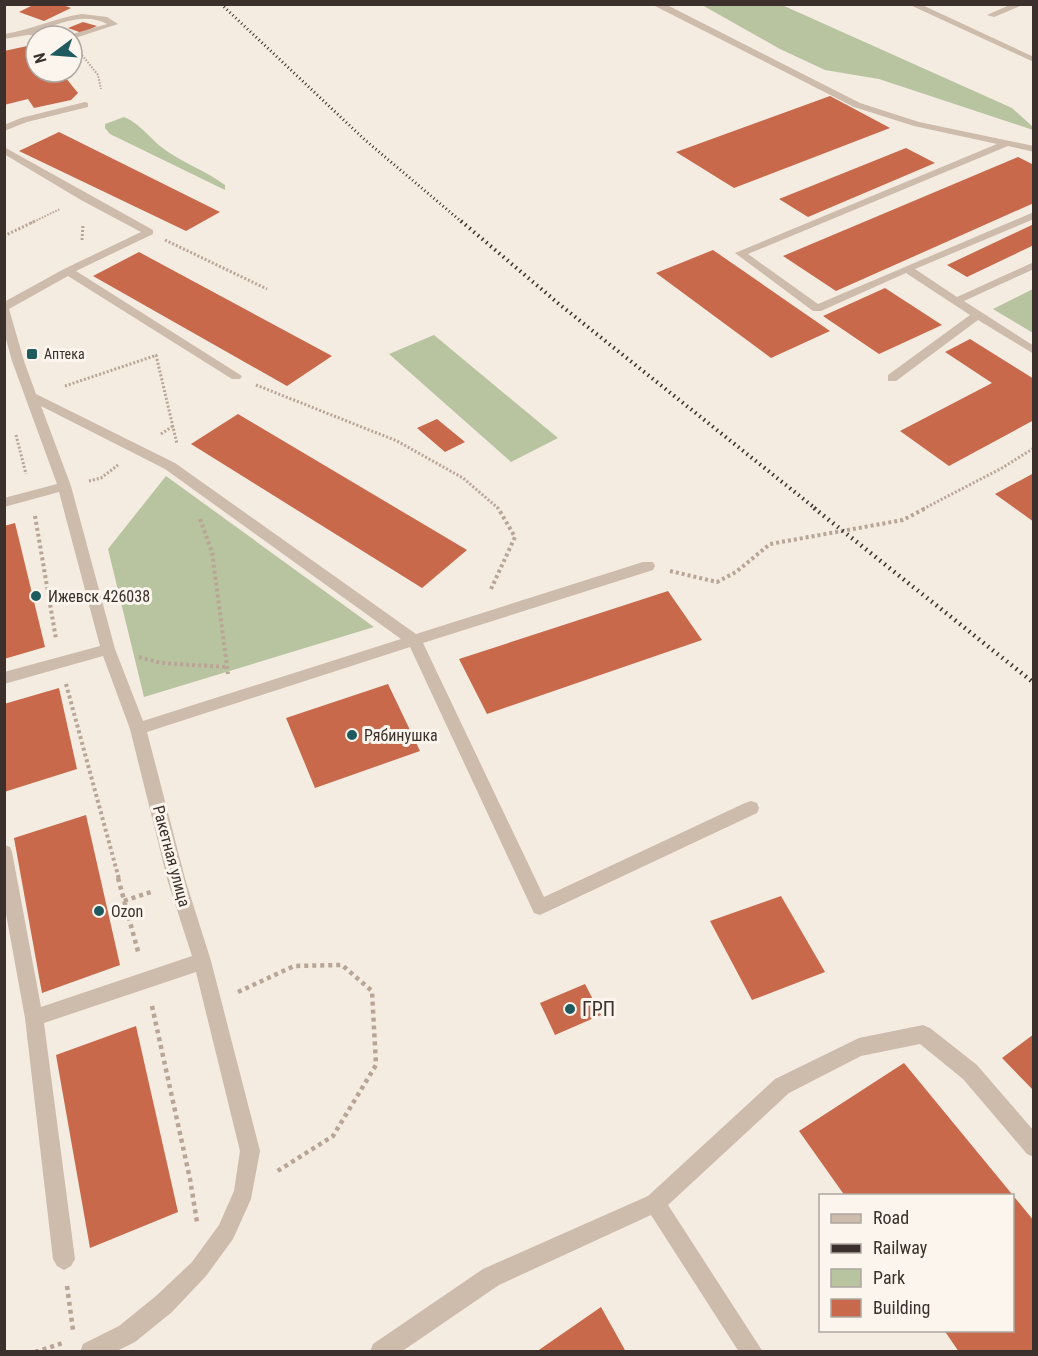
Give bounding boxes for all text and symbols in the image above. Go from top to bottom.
north arrow [24,24,84,84]
text: N [30,51,51,65]
place label: Аптека [44,346,85,362]
marker: Аптека [25,347,39,361]
place label: Ижевск 426038 [48,587,150,606]
marker: Ижевск 426038 [29,589,43,603]
place label: Рябинушка [364,726,438,745]
marker: Рябинушка [345,728,359,742]
street label: Ракетная улица [149,803,194,909]
place label: Ozon [111,902,143,921]
marker: Ozon [92,904,106,918]
place label: ГРП [582,997,615,1021]
marker: ГРП [563,1002,577,1016]
legend [819,1194,1014,1332]
text: Road [873,1207,909,1228]
text: Railway [873,1237,928,1258]
text: Park [873,1267,905,1288]
text: Building [873,1297,930,1318]

